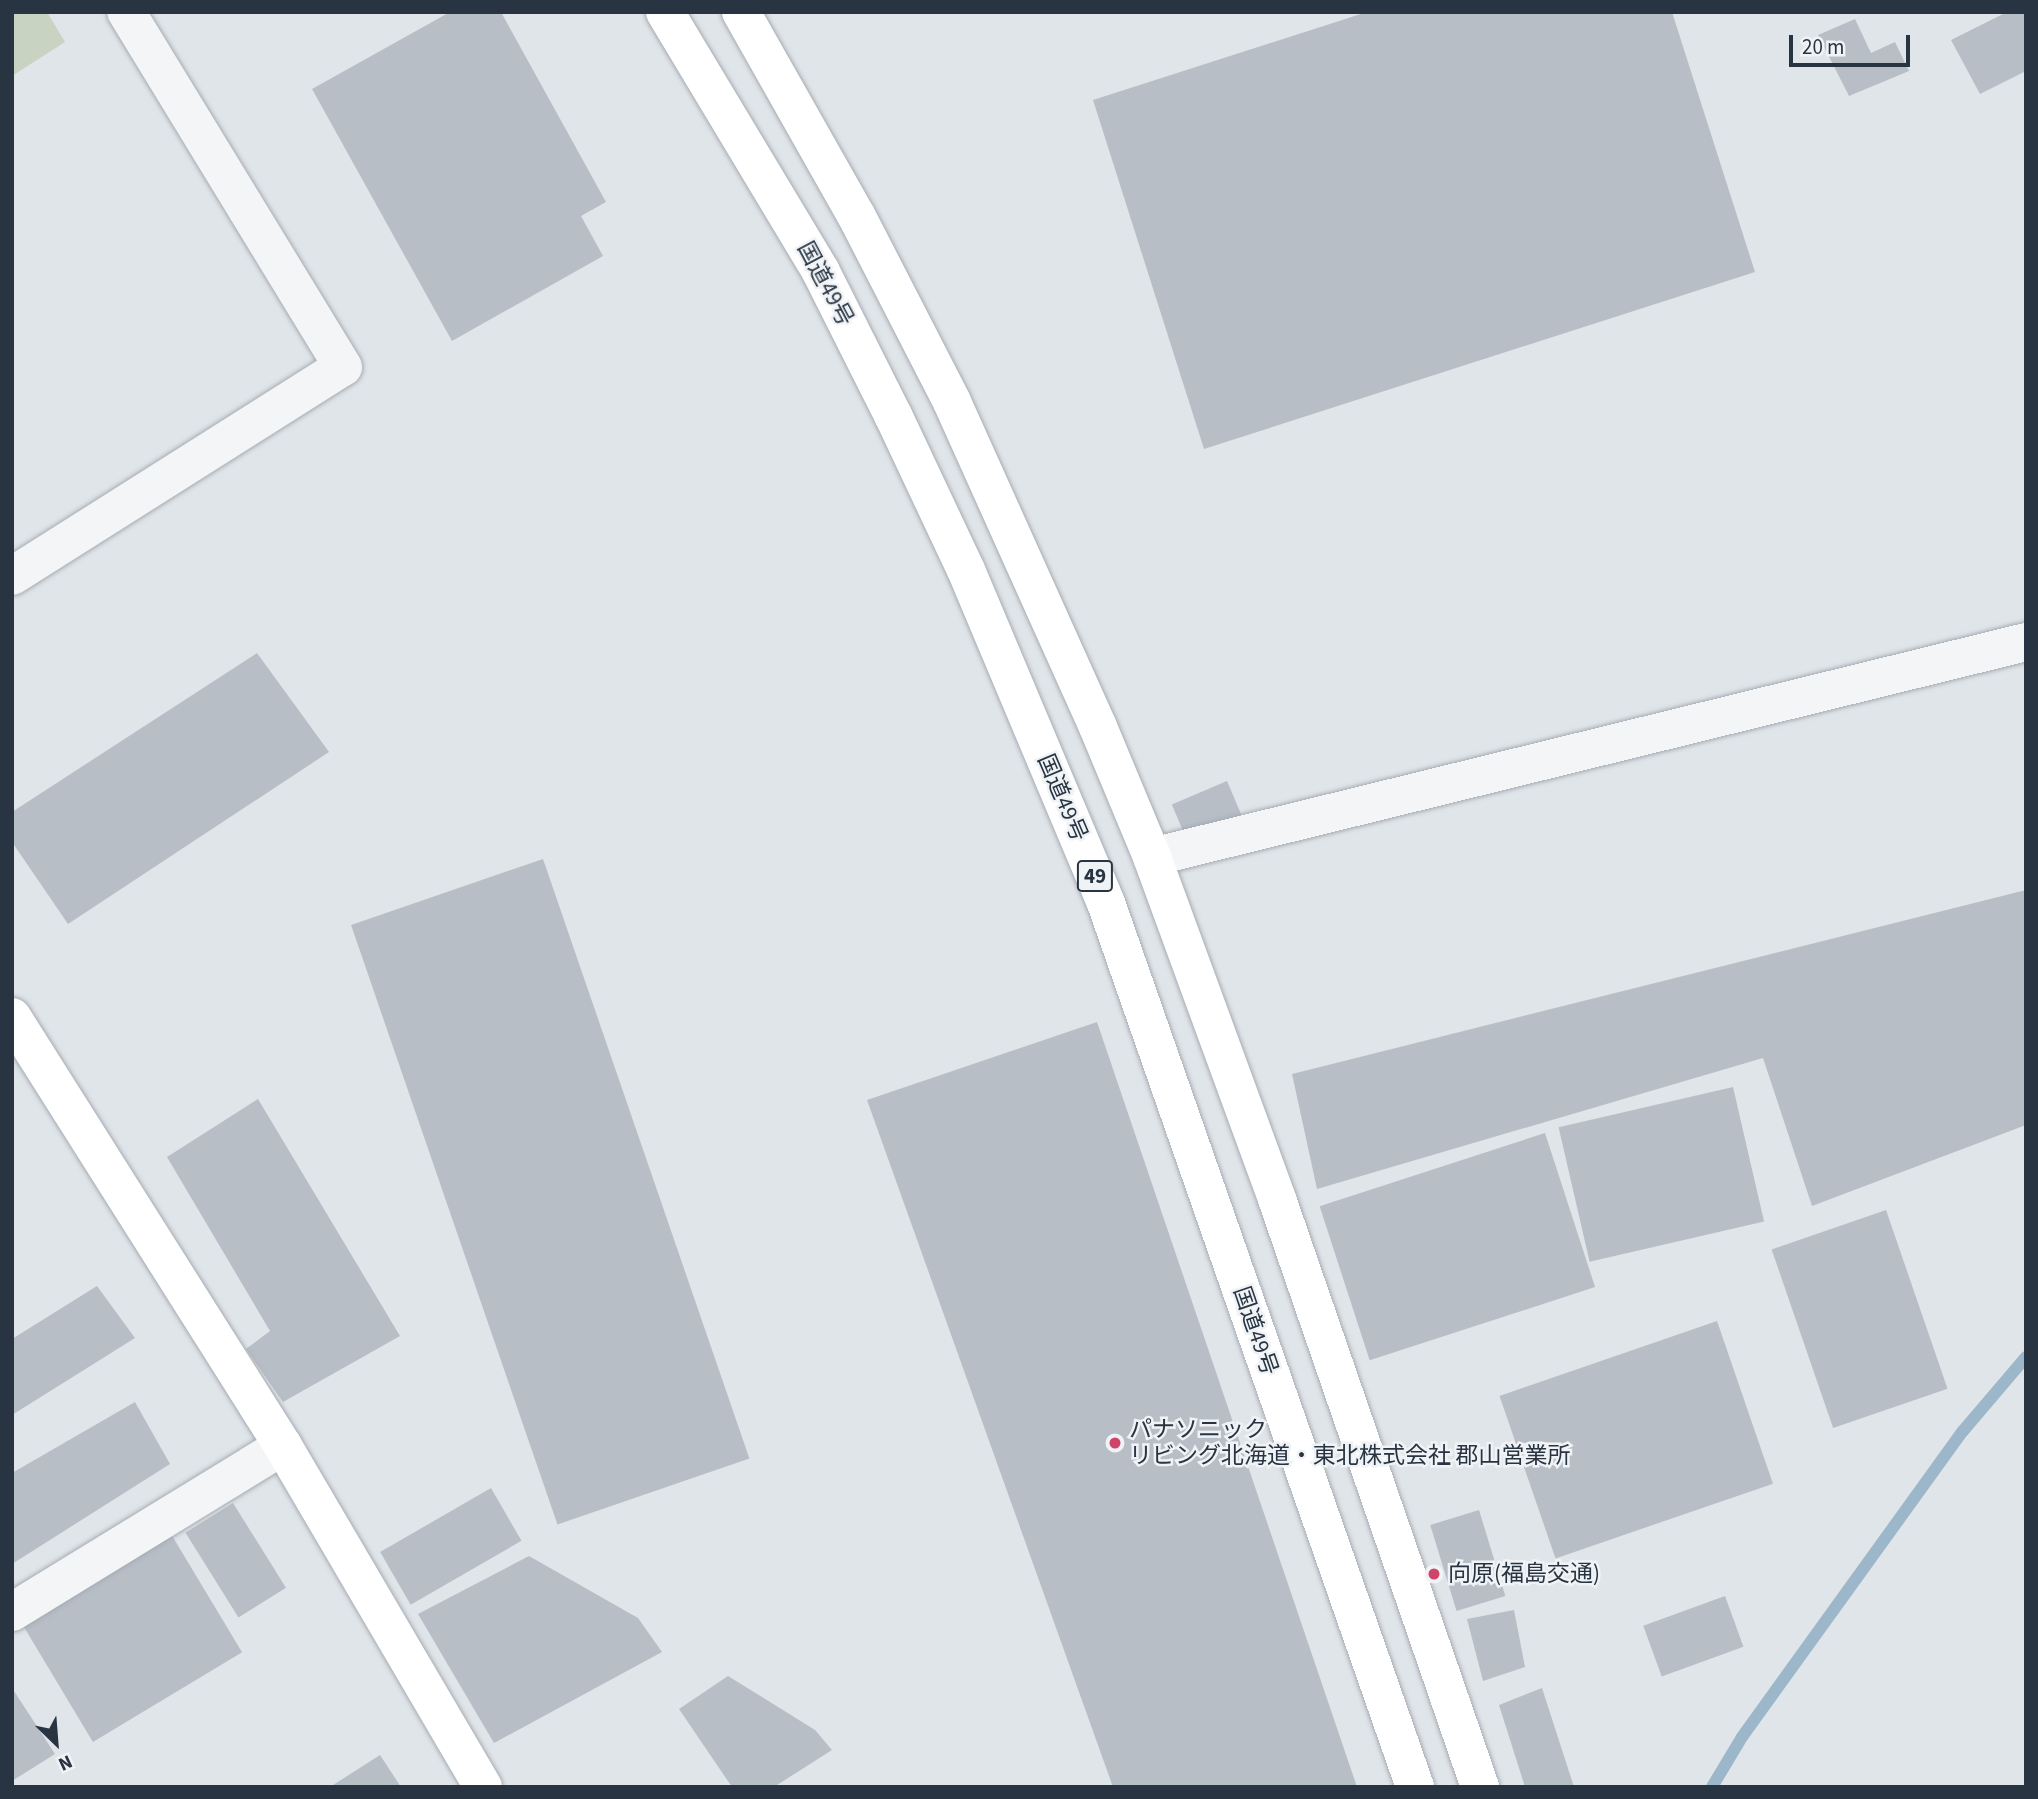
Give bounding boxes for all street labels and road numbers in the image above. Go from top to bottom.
street label: 国道49号 [791,237,859,331]
street label: 国道49号 [1031,750,1093,846]
road number: 49 [1076,858,1114,894]
street label: 国道49号 [1227,1283,1283,1379]

